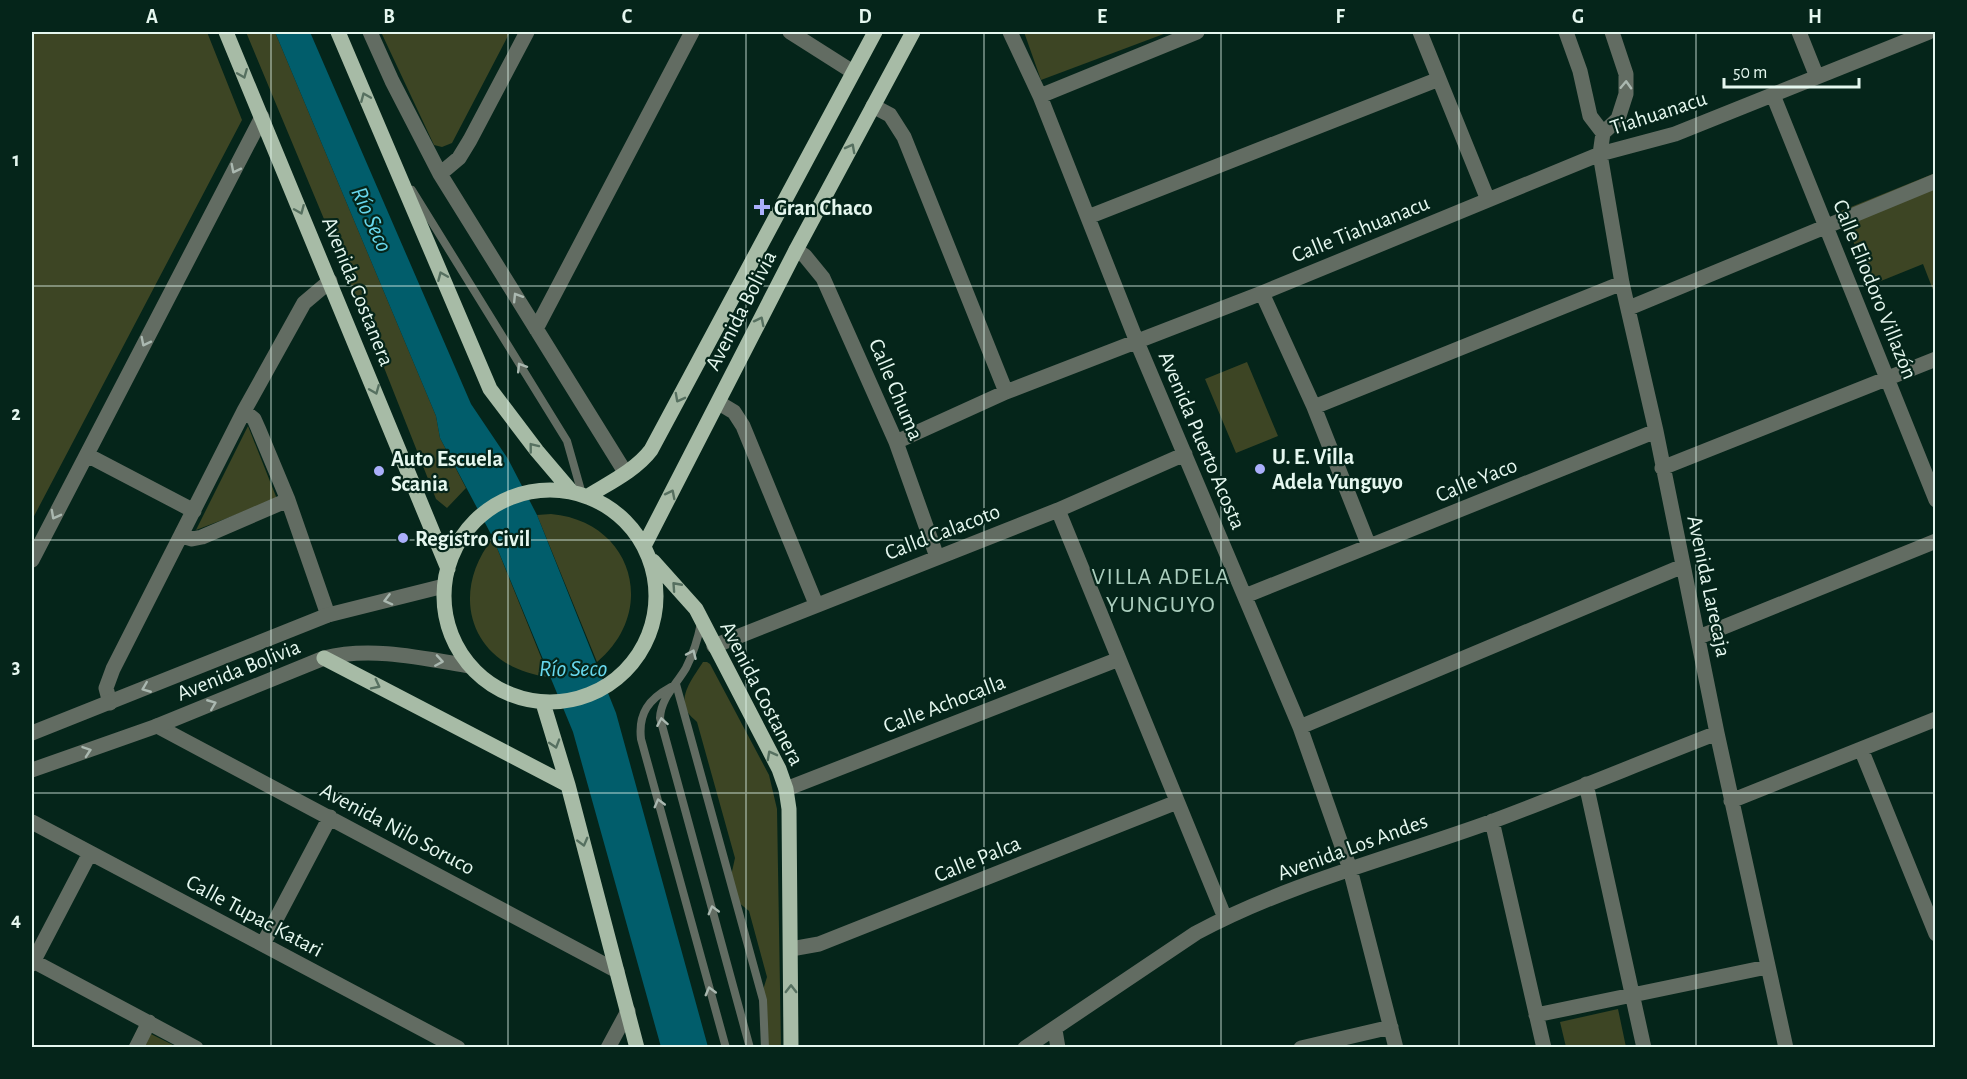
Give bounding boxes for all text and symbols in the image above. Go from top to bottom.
text: A [146,7,158,27]
text: B [383,7,395,27]
text: C [622,7,633,27]
text: D [858,7,872,27]
text: E [1097,7,1107,27]
text: F [1335,7,1345,27]
text: G [1572,7,1584,27]
text: H [1808,7,1822,27]
scale bar [1724,51,1859,89]
text: 50 m [1733,64,1767,82]
one-way arrow [236,68,248,79]
one-way arrow [1619,81,1632,90]
street label: Tiahuanacu [1607,87,1709,139]
one-way arrow [360,92,372,103]
one-way arrow [844,144,855,154]
text: 1 [12,150,20,170]
one-way arrow [231,162,242,173]
water label: Río Seco [346,183,396,256]
street label: Calle Tiahuanacu [1288,191,1432,267]
place label: Gran Chaco [774,197,873,219]
street label: Calle Eliodoro Villazón [1829,197,1921,382]
marker: Gran Chaco [755,200,769,214]
one-way arrow [293,203,305,214]
street label: Avenida Costanera [318,214,398,369]
street label: Avenida Bolivia [701,247,780,374]
one-way arrow [437,271,449,282]
one-way arrow [513,293,524,304]
one-way arrow [753,316,764,327]
street label: Calle Chuma [865,335,927,443]
one-way arrow [141,336,152,346]
street label: Avenida Puerto Acosta [1155,348,1250,533]
one-way arrow [517,363,529,373]
one-way arrow [368,383,380,394]
one-way arrow [675,392,686,403]
text: 2 [11,404,21,424]
one-way arrow [530,443,541,454]
place label: U. E. Villa Adela Yunguyo [1272,446,1403,494]
place label: Auto Escuela Scania [391,448,503,495]
street label: Calle Yaco [1432,454,1520,506]
marker: U. E. Villa Adela Yunguyo [1253,462,1267,476]
marker: Auto Escuela Scania [372,464,386,478]
one-way arrow [664,490,675,501]
street label: Calld Calacoto [882,500,1003,564]
one-way arrow [51,509,62,519]
street label: Avenida Larecaja [1683,513,1735,659]
place label: Registro Civil [415,528,530,550]
marker: Registro Civil [396,531,410,545]
district label: VILLA ADELA YUNGUYO [1091,565,1231,617]
one-way arrow [672,583,683,593]
one-way arrow [383,593,393,606]
street label: Avenida Costanera [716,618,808,769]
street label: Avenida Bolivia [173,635,303,705]
one-way arrow [685,649,697,660]
one-way arrow [434,654,443,666]
text: 3 [12,657,20,677]
water label: Río Seco [539,657,607,681]
street label: Calle Achocalla [880,671,1008,737]
one-way arrow [369,678,380,690]
one-way arrow [141,681,152,693]
one-way arrow [205,699,216,711]
one-way arrow [657,717,669,727]
one-way arrow [548,738,560,749]
one-way arrow [81,745,92,758]
one-way arrow [767,751,779,762]
street label: Avenida Nilo Soruco [317,779,478,879]
one-way arrow [653,798,666,808]
street label: Avenida Los Andes [1274,810,1430,884]
street label: Calle Palca [931,832,1024,886]
one-way arrow [576,836,588,847]
street label: Calle Tupac Katari [183,871,327,961]
one-way arrow [707,905,720,915]
text: 4 [11,910,21,930]
one-way arrow [785,985,797,994]
one-way arrow [705,986,718,996]

